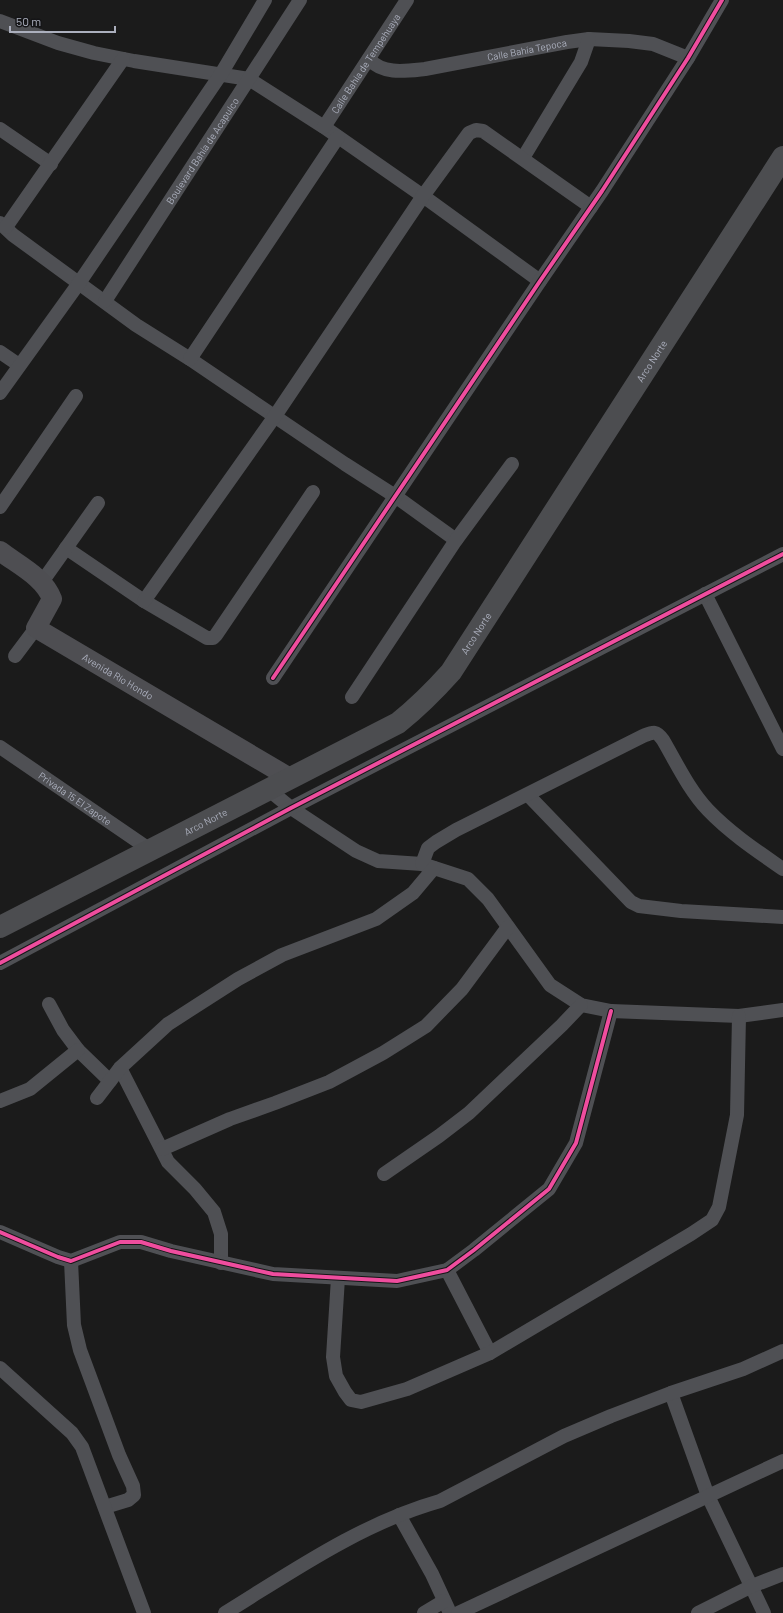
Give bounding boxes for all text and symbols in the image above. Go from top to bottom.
scale bar [10,8,115,34]
street label: Calle Bahía de Tempehuaya [329,11,403,116]
text: 50 m [16,14,41,28]
street label: Calle Bahía Tepoca [486,36,568,63]
street label: Boulevard Bahía de Acapulco [163,95,241,206]
street label: Arco Norte [634,338,669,384]
street label: Arco Norte [458,610,494,656]
street label: Avenida Río Hondo [80,651,155,702]
street label: Privada 15 El Zapote [36,769,114,828]
street label: Arco Norte [182,806,229,838]

